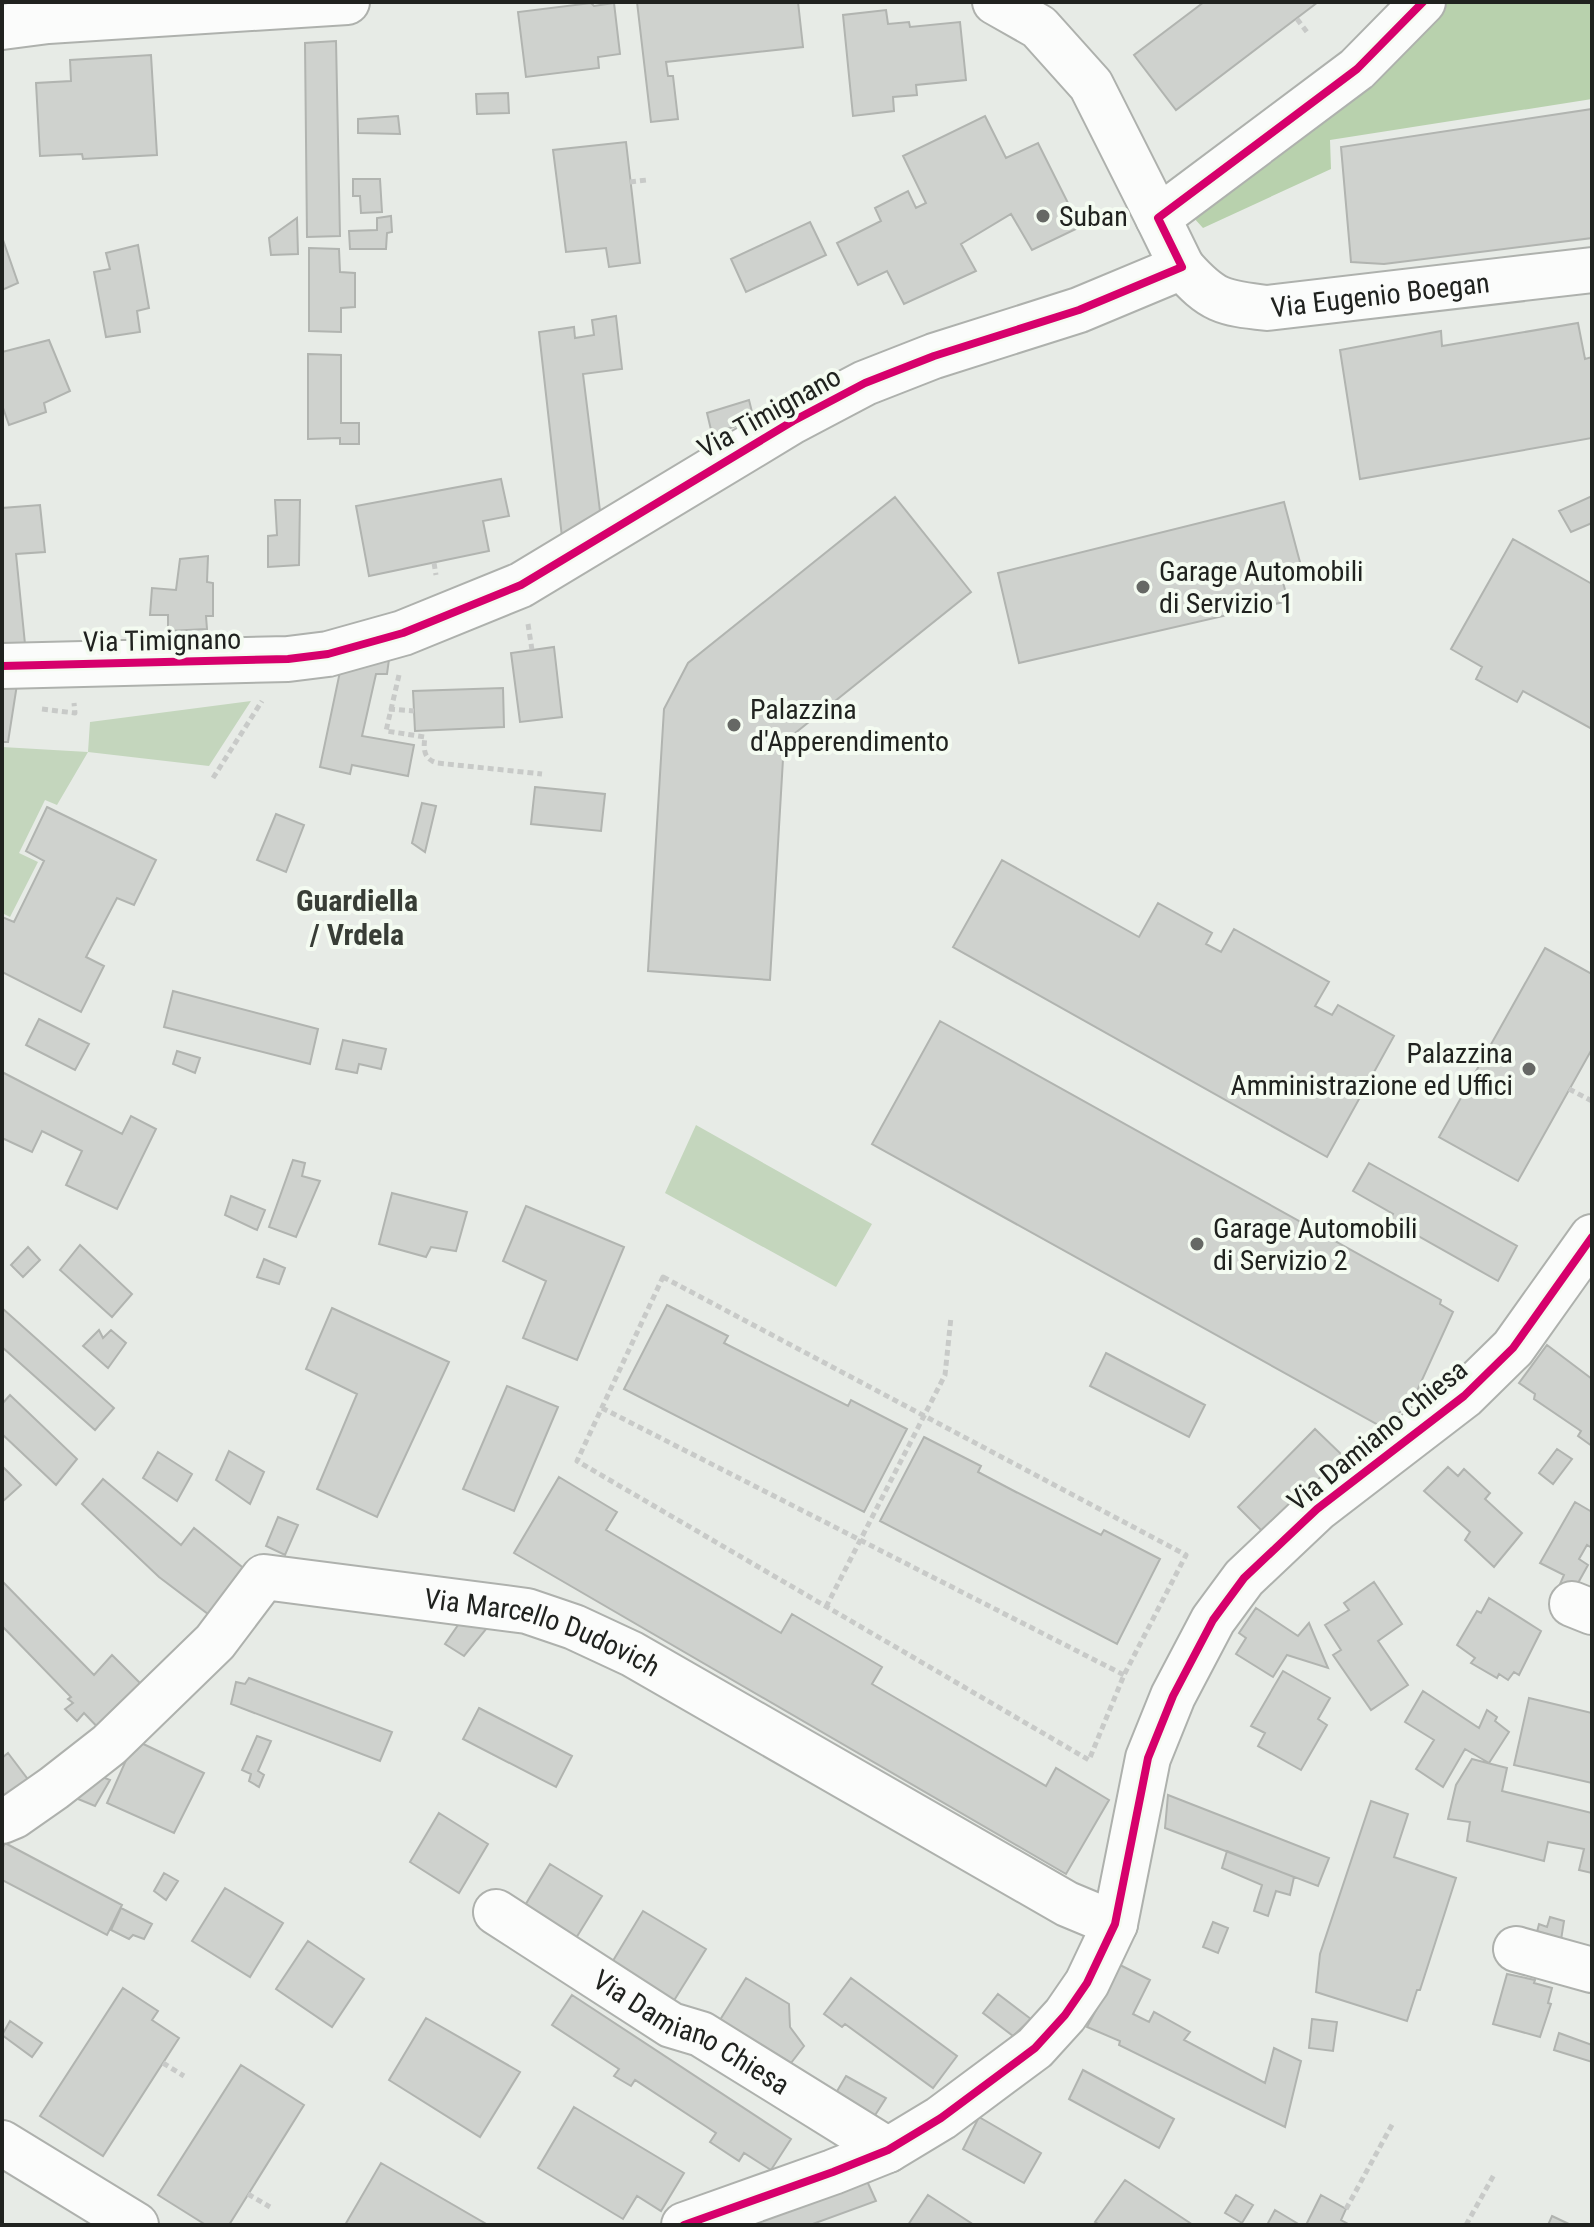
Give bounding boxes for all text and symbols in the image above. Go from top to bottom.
place label: Suban [1059,200,1128,233]
marker: Suban [1034,207,1052,225]
street label: Via Eugenio Boegan [1269,266,1491,324]
street label: Via Timignano [692,360,846,465]
place label: Garage Automobili di Servizio 1 [1159,555,1364,620]
marker: Garage Automobili di Servizio 1 [1134,578,1152,596]
street label: Via Timignano [83,623,241,658]
place label: Palazzina d'Apperendimento [750,693,949,758]
marker: Palazzina d'Apperendimento [725,716,743,734]
district label: Guardiella / Vrdela [296,883,418,952]
place label: Palazzina Amministrazione ed Uffici [1231,1037,1513,1102]
marker: Palazzina Amministrazione ed Uffici [1520,1060,1538,1078]
place label: Garage Automobili di Servizio 2 [1213,1212,1418,1277]
marker: Garage Automobili di Servizio 2 [1188,1235,1206,1253]
street label: Via Damiano Chiesa [1281,1353,1474,1518]
street label: Via Marcello Dudovich [422,1582,666,1683]
street label: Via Damiano Chiesa [587,1963,795,2102]

